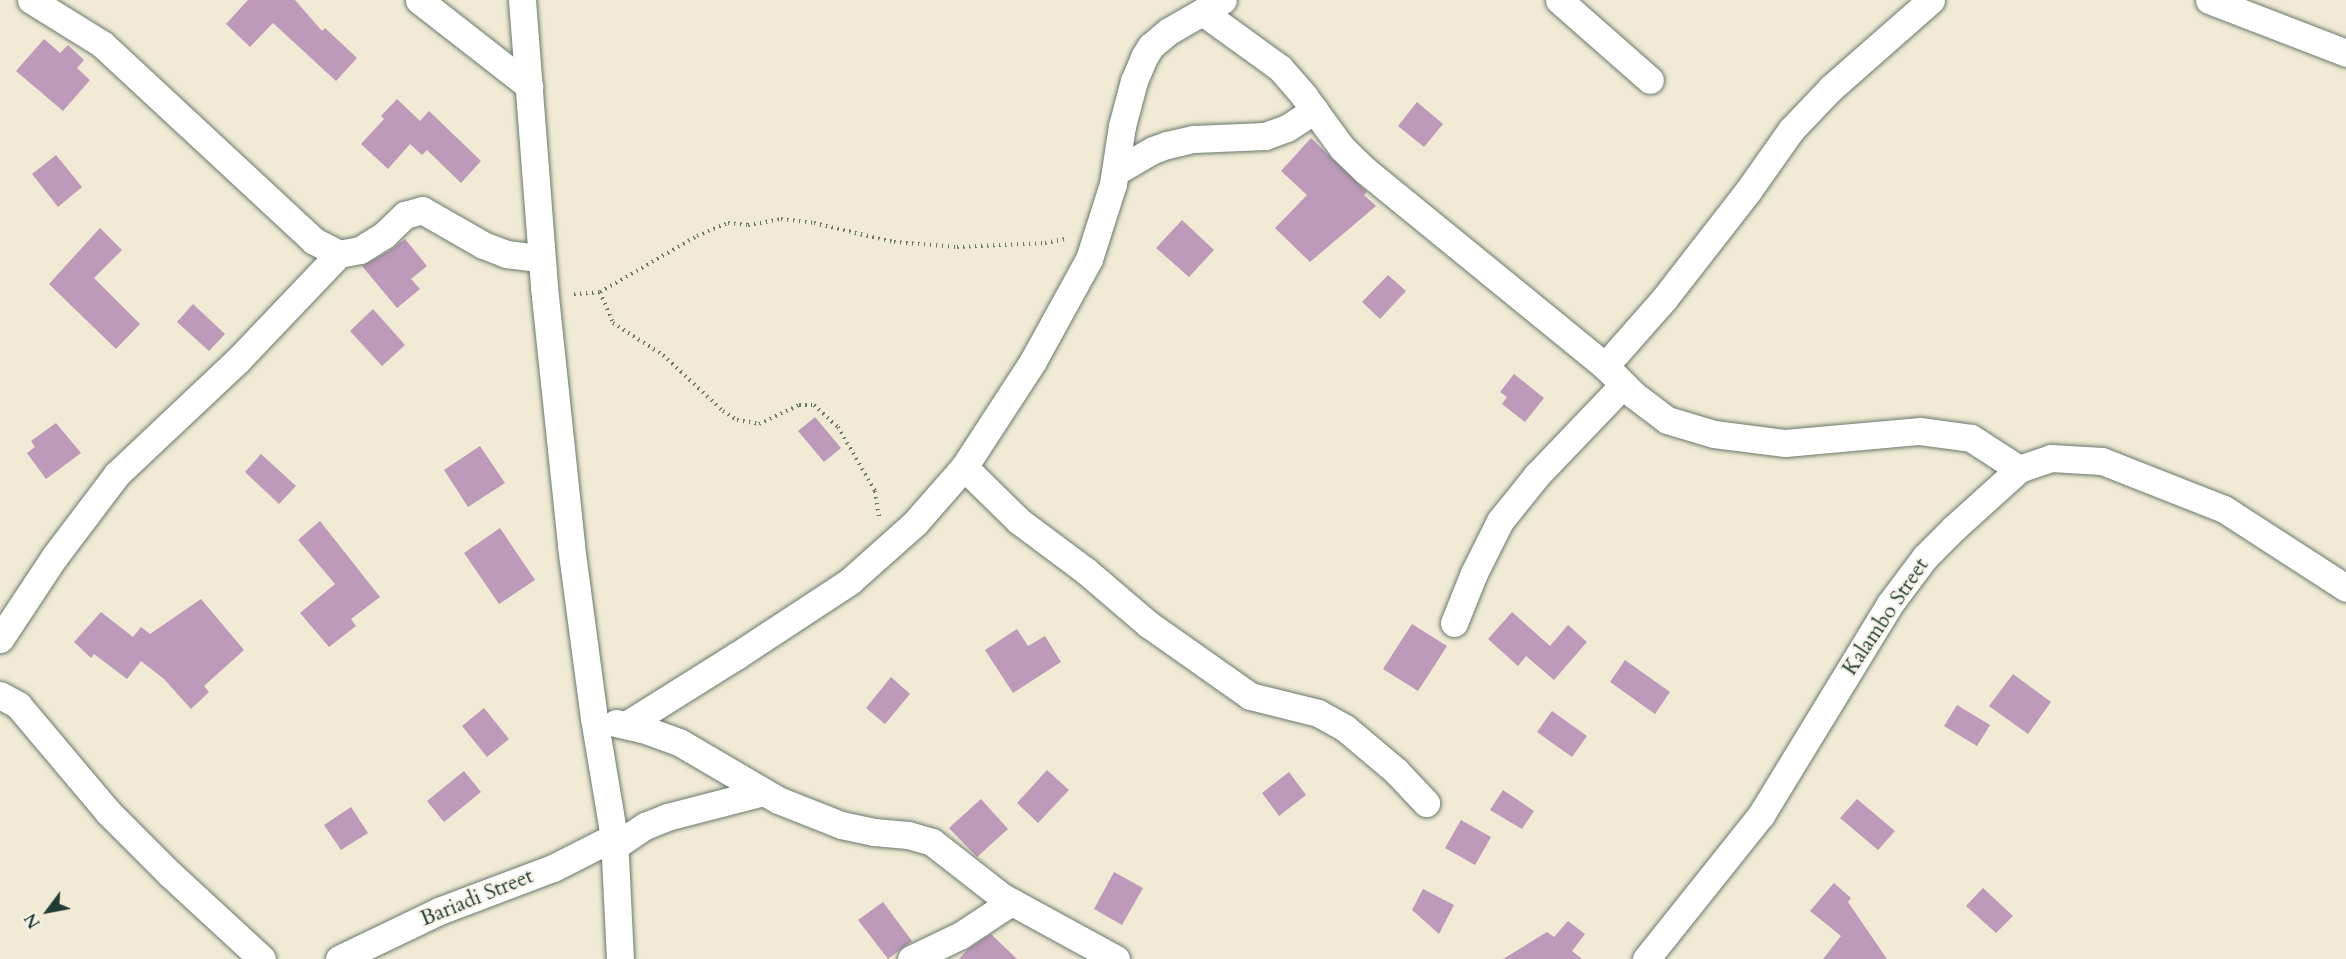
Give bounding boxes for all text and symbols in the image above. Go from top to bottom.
street label: Kalambo Street [1838,554,1934,680]
street label: Bariadi Street [417,864,537,932]
north arrow [18,881,78,941]
text: N [20,909,46,932]

